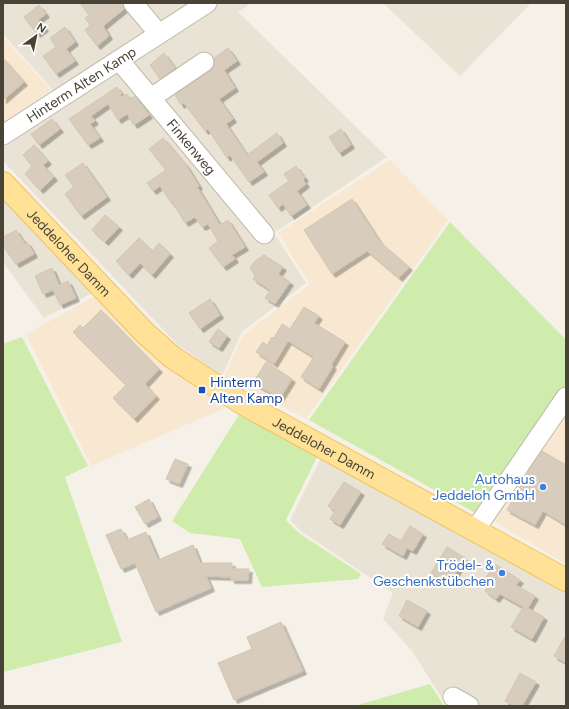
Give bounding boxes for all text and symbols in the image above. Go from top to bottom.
north arrow [16,16,56,56]
text: N [34,20,48,36]
street label: Hinterm Alten Kamp [23,43,139,126]
street label: Finkenweg [163,115,219,178]
street label: Jeddeloher Damm [23,205,115,300]
place label: Hinterm Alten Kamp [210,374,282,407]
marker: Hinterm Alten Kamp [197,385,207,395]
street label: Jeddeloher Damm [270,413,378,483]
place label: Autohaus Jeddeloh GmbH [432,471,535,504]
marker: Autohaus Jeddeloh GmbH [538,482,548,492]
place label: Trödel- & Geschenkstübchen [373,557,494,590]
marker: Trödel- & Geschenkstübchen [497,568,507,578]

